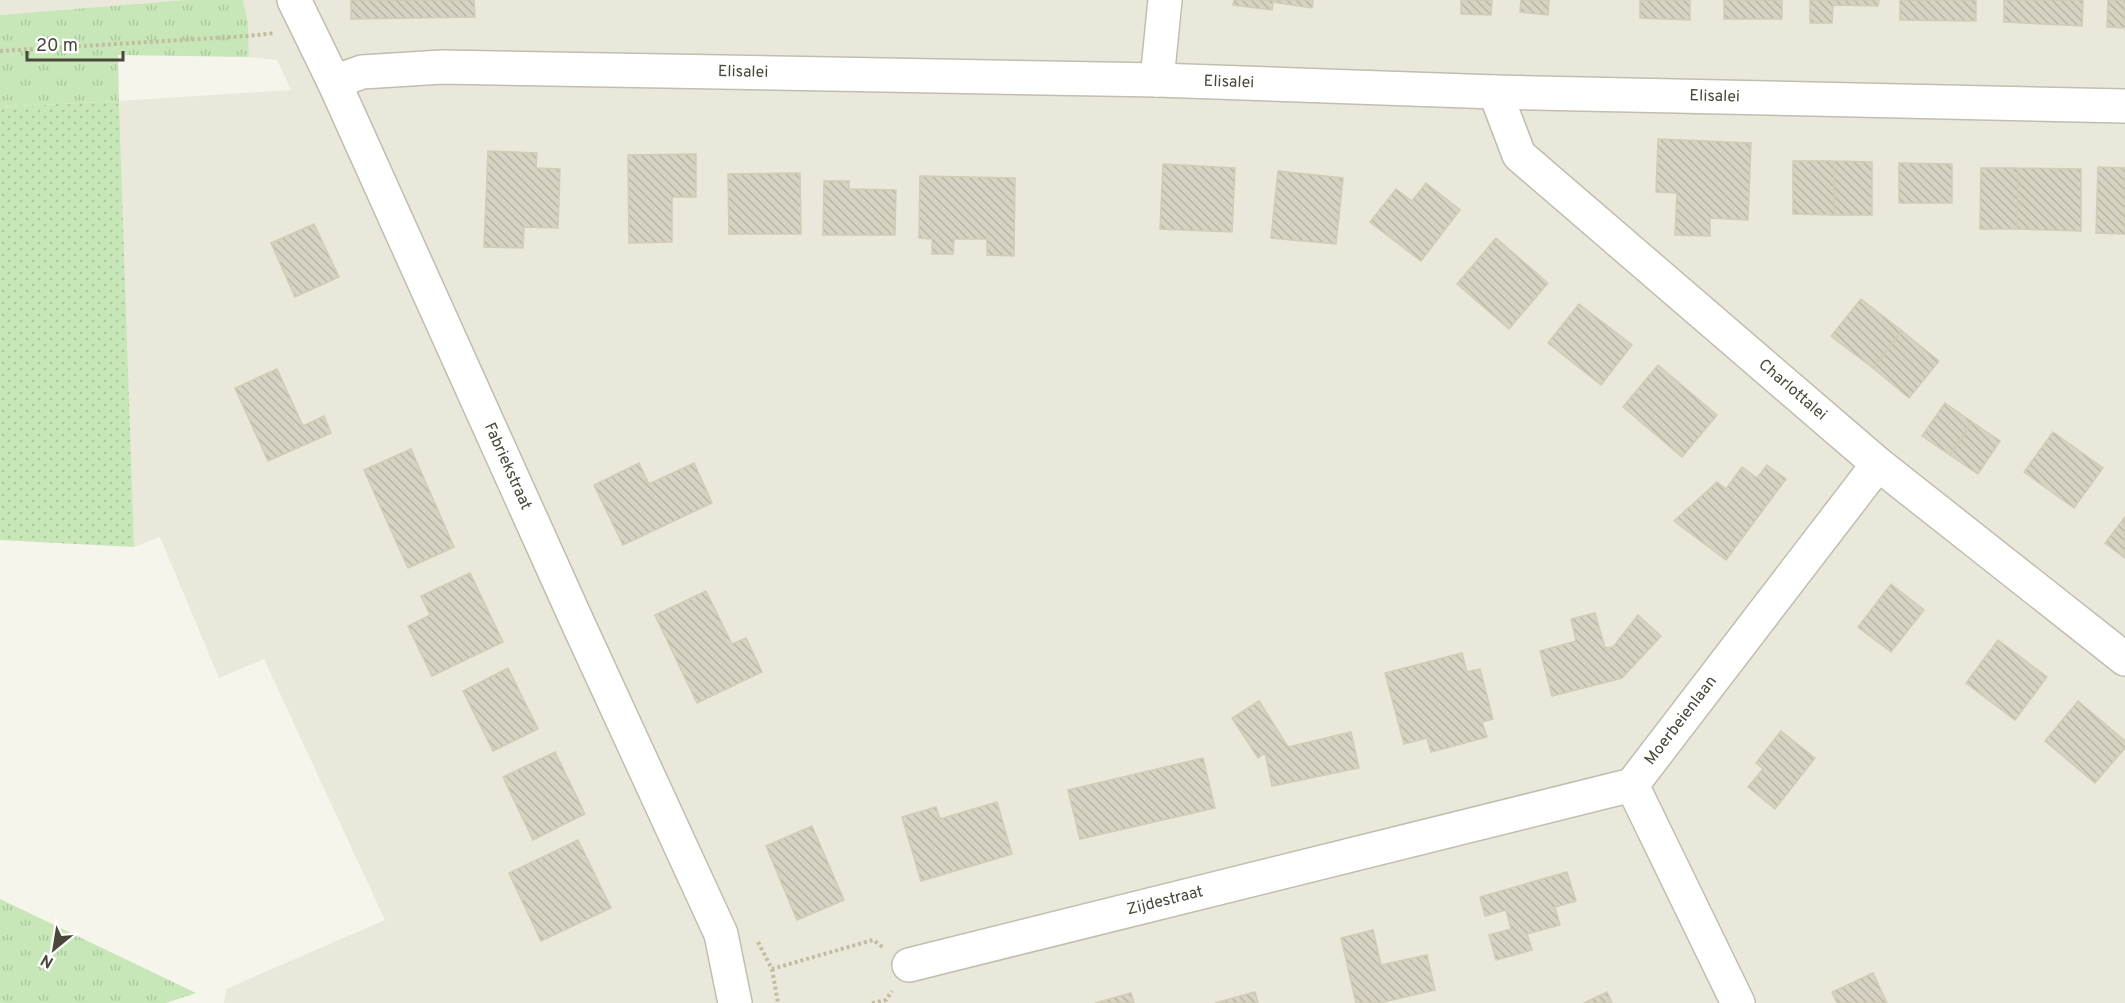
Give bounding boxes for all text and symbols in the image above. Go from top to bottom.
scale bar [27,24,123,62]
text: 20 m [36,35,78,58]
street label: Elisalei [718,62,769,83]
street label: Elisalei [1203,72,1255,93]
street label: Elisalei [1689,86,1740,107]
street label: Charlottalei [1754,355,1831,425]
street label: Fabriekstraat [479,420,536,513]
street label: Moerbeienlaan [1641,672,1722,769]
street label: Zijdestraat [1125,882,1205,920]
north arrow [24,919,84,979]
text: N [38,949,57,972]

